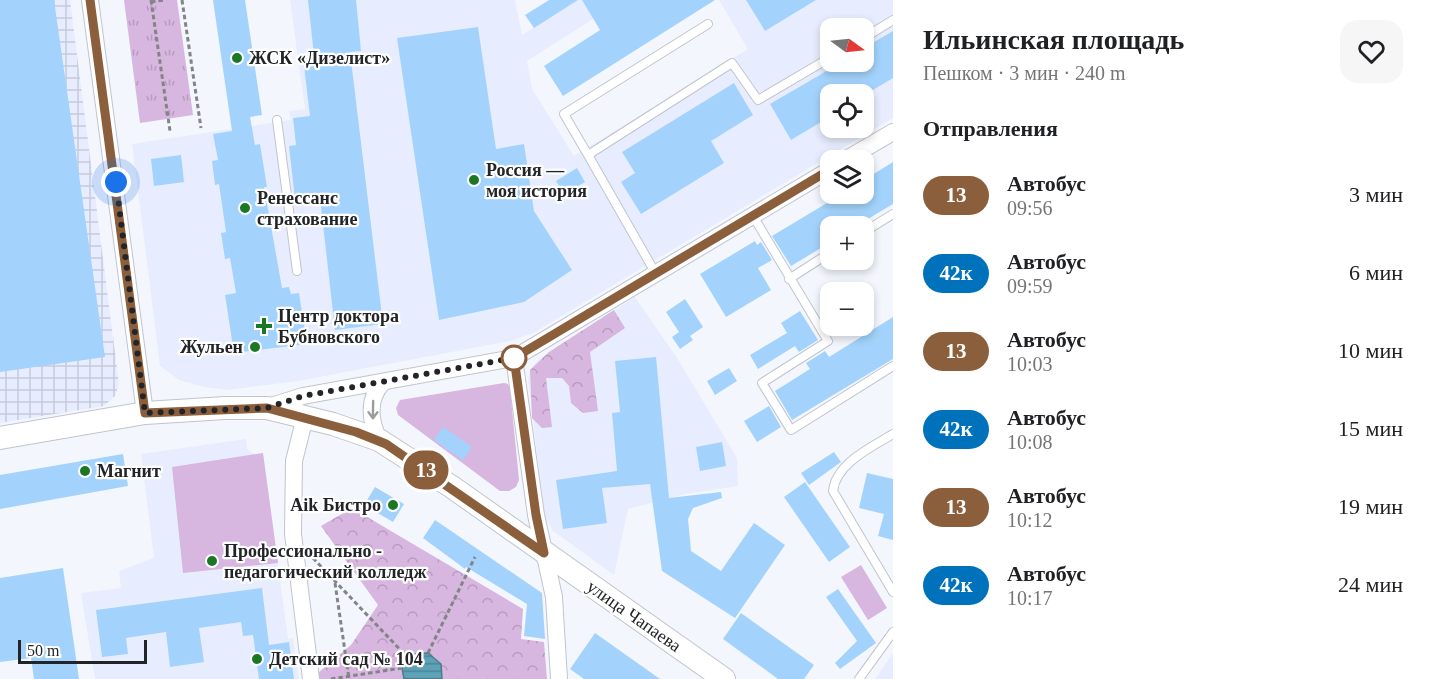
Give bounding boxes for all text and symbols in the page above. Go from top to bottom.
north arrow [820,18,874,72]
map controls [820,18,874,336]
button: heart [1340,20,1403,83]
text: Ильинская площадь [923,24,1184,55]
place label: ЖСК «Дизелист» [249,48,390,68]
marker: ЖСК «Дизелист» [230,51,244,65]
text: Пешком · 3 мин · 240 m [923,62,1126,84]
button: locate [820,84,874,138]
text: Отправления [923,116,1058,141]
button: layers [820,150,874,204]
place label: Россия — моя история [486,160,587,201]
your location [101,167,131,197]
text: Автобус [1007,171,1086,196]
marker: Россия — моя история [467,173,481,187]
text: 3 мин [1349,182,1403,207]
text: 13 [946,183,967,207]
place label: Ренессанс страхование [257,188,357,229]
text: 09:56 [1007,197,1053,219]
marker: Ренессанс страхование [238,201,252,215]
button: + [820,216,874,270]
text: Автобус [1007,249,1086,274]
text: 6 мин [1349,260,1403,285]
text: 42к [939,261,973,285]
text: 09:59 [1007,275,1053,297]
button: − [820,282,874,336]
place label: Центр доктора Бубновского [278,306,399,347]
marker: Центр доктора Бубновского [255,317,273,335]
text: Автобус [1007,327,1086,352]
place label: Жульен [180,337,243,357]
text: 10 мин [1338,338,1403,363]
text: 13 [946,339,967,363]
marker: Жульен [248,340,262,354]
unlabelled marker [501,345,527,371]
text: 10:03 [1007,353,1053,375]
one-way arrow [367,400,379,420]
text: Автобус [1007,405,1086,430]
text: 15 мин [1338,416,1403,441]
text: 42к [939,417,973,441]
text: 10:08 [1007,431,1053,453]
line badge: 13 [399,450,453,490]
text: 13 [416,458,437,482]
place label: Магнит [97,461,161,481]
marker: Магнит [78,464,92,478]
text: Автобус [1007,483,1086,508]
text: 19 мин [1338,494,1403,519]
place label: Aik Бистро [290,495,381,515]
text: 13 [946,495,967,519]
marker: Aik Бистро [386,498,400,512]
text: 10:12 [1007,509,1053,531]
place label: Профессионально - педагогический колледж [224,541,427,582]
marker: Профессионально - педагогический колледж [205,554,219,568]
text: Автобус [1007,561,1086,586]
text: 24 мин [1338,572,1403,597]
text: 42к [939,573,973,597]
street label: улица Чапаева [583,576,685,656]
text: 10:17 [1007,587,1053,609]
scale bar [18,637,147,664]
text: 50 m [27,642,59,659]
place label: Детский сад № 104 [269,649,423,669]
marker: Детский сад № 104 [250,652,264,666]

